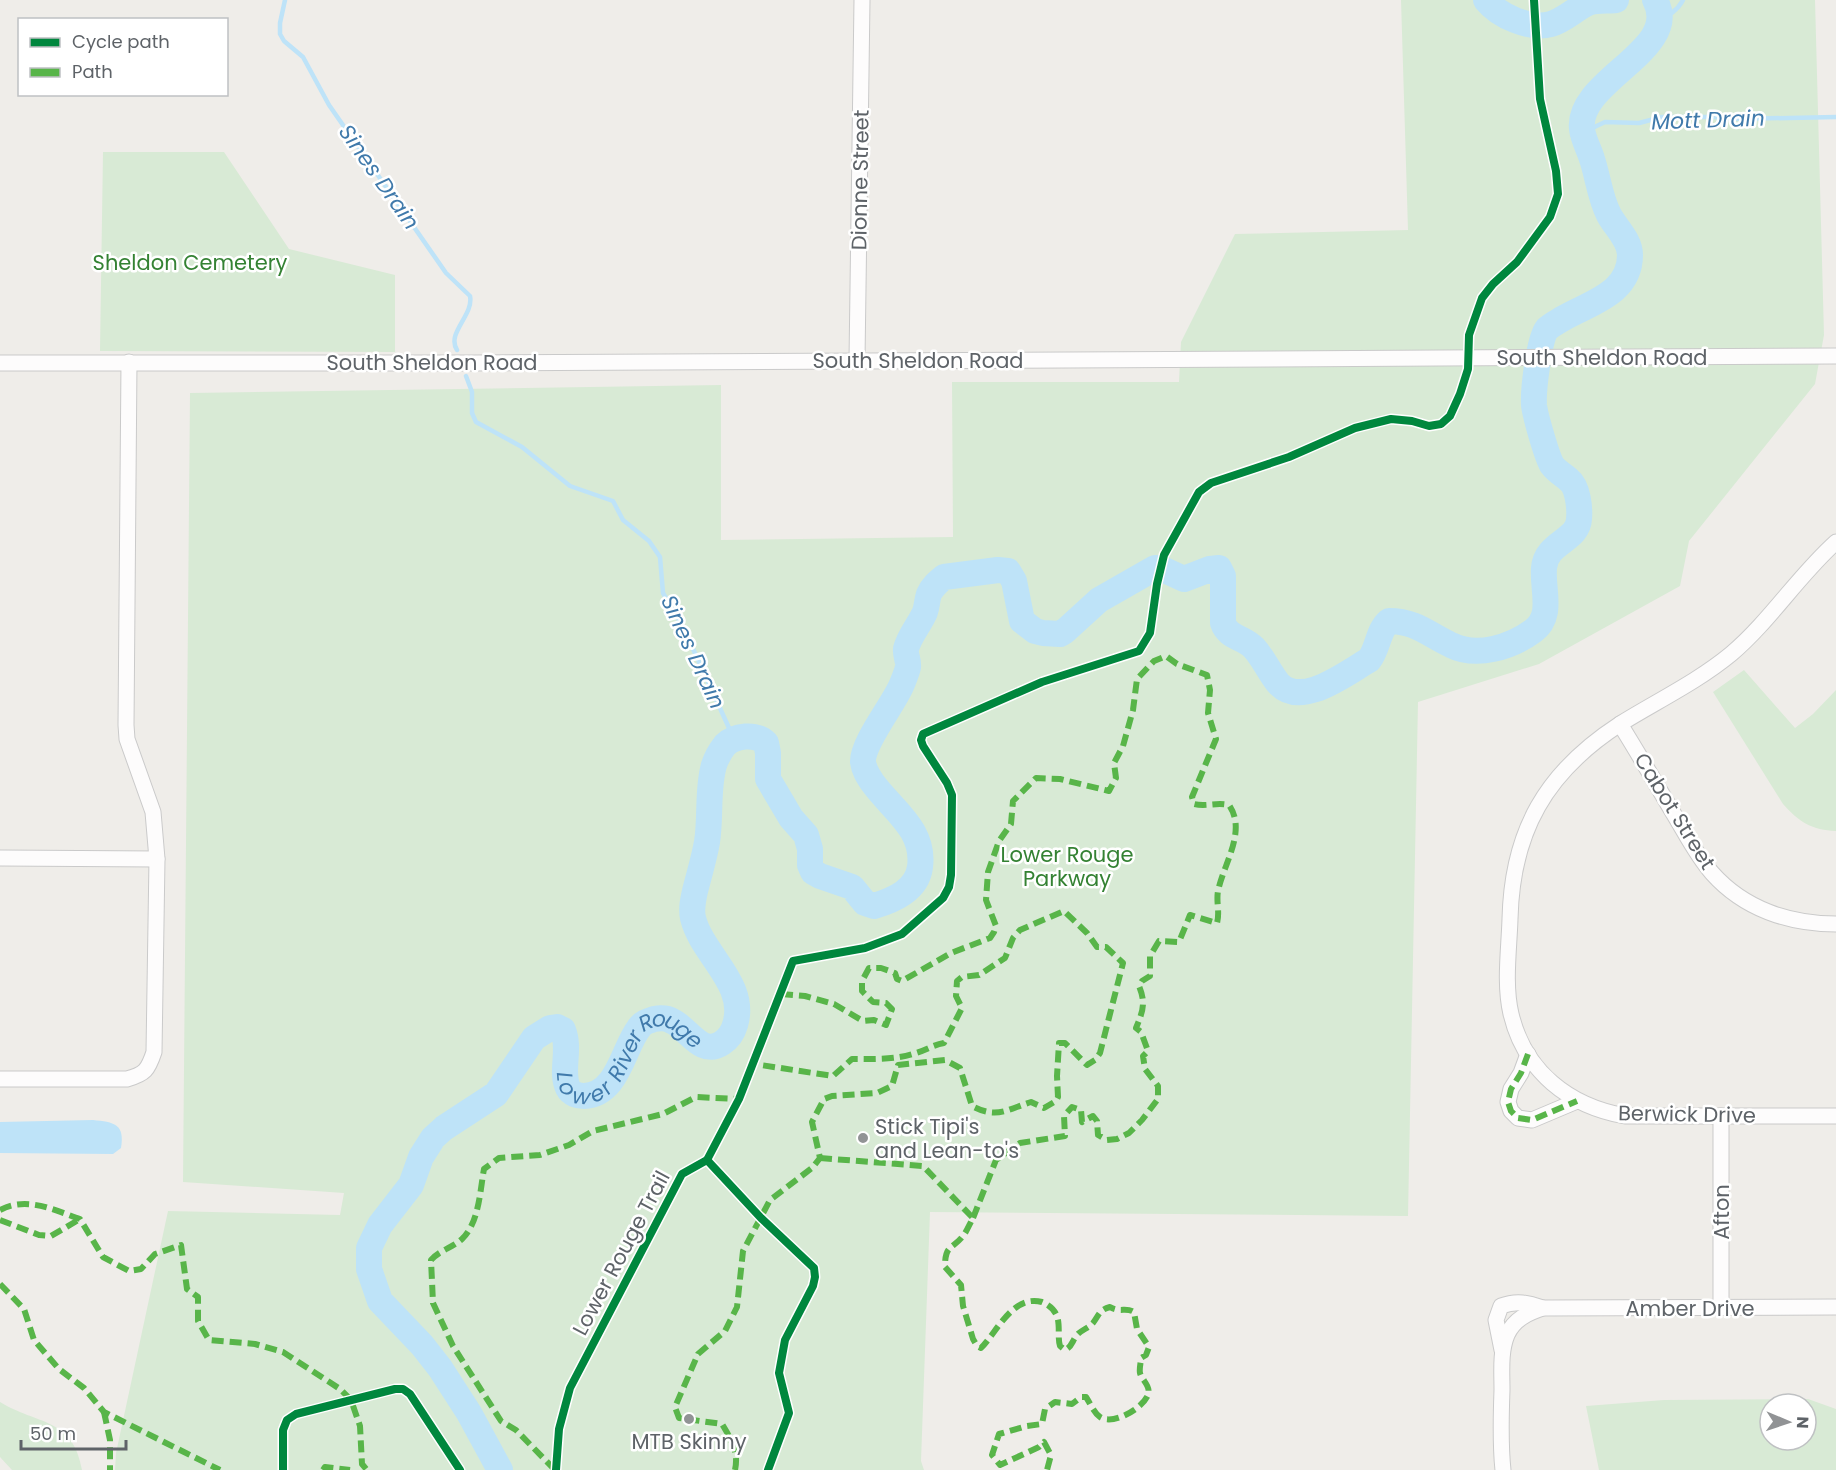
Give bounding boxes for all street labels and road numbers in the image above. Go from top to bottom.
street label: Dionne Street [844,110,876,250]
street label: South Sheldon Road [1496,343,1708,372]
street label: South Sheldon Road [812,346,1024,375]
street label: South Sheldon Road [326,348,538,377]
street label: Cabot Street [1628,747,1722,875]
street label: Berwick Drive [1618,1098,1756,1130]
street label: Lower Rouge Trail [565,1166,677,1340]
street label: Afton [1707,1184,1736,1240]
street label: Amber Drive [1625,1294,1755,1323]

